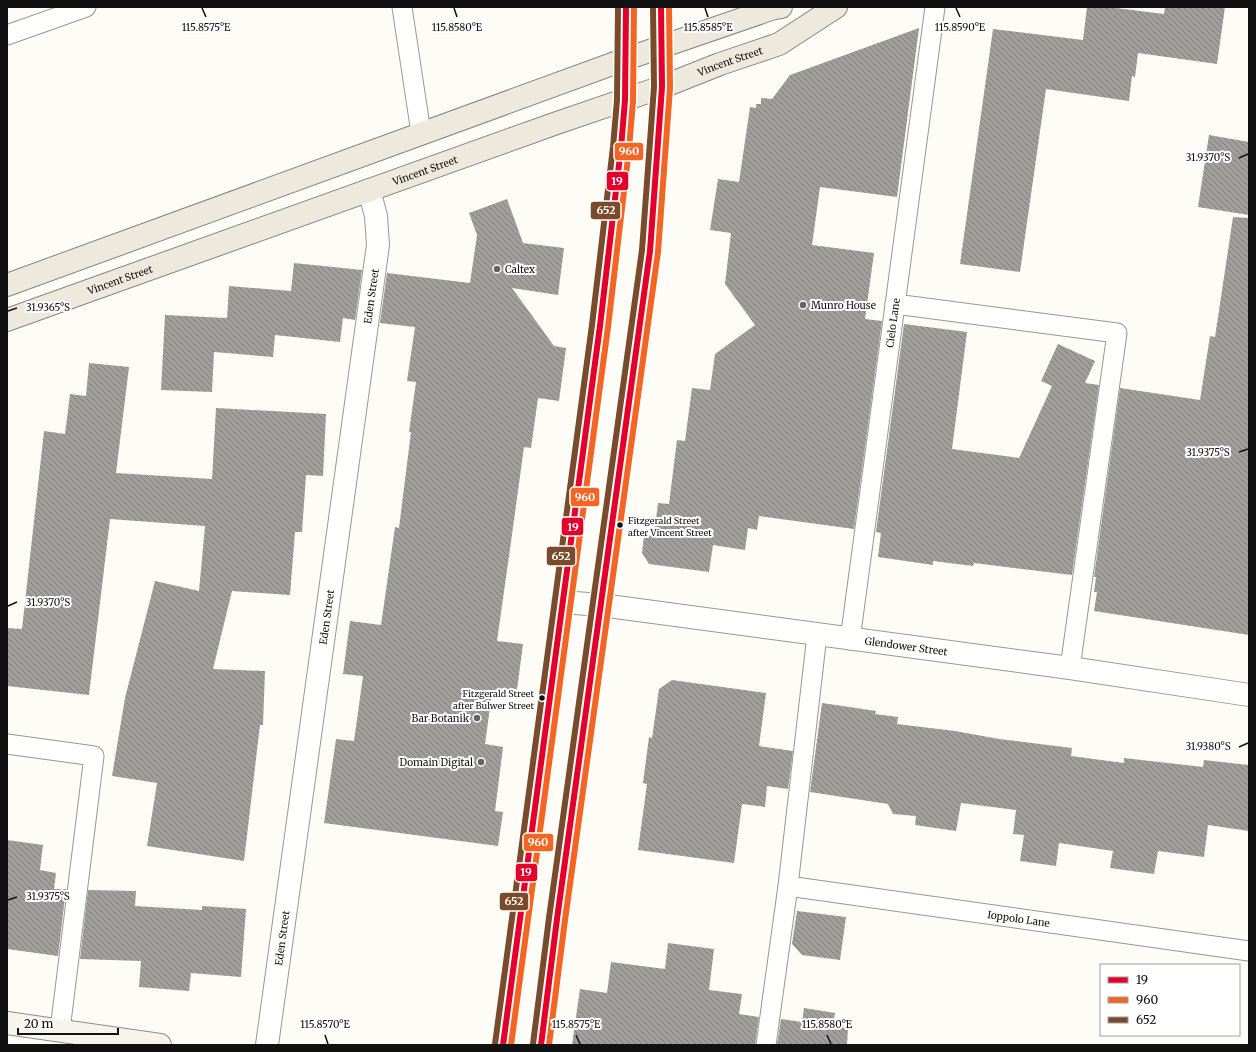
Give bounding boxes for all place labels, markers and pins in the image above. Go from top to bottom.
place label: Caltex [505,263,535,276]
marker: Caltex [492,264,502,274]
place label: Munro House [811,299,876,312]
marker: Munro House [798,300,808,310]
place label: Fitzgerald Street after Vincent Street [628,515,712,538]
marker: Fitzgerald Street after Vincent Street [615,520,625,530]
place label: Fitzgerald Street after Bulwer Street [453,688,534,711]
marker: Fitzgerald Street after Bulwer Street [537,693,547,703]
place label: Bar Botanik [412,712,470,725]
marker: Bar Botanik [472,713,482,723]
place label: Domain Digital [400,756,473,769]
marker: Domain Digital [476,757,486,767]

